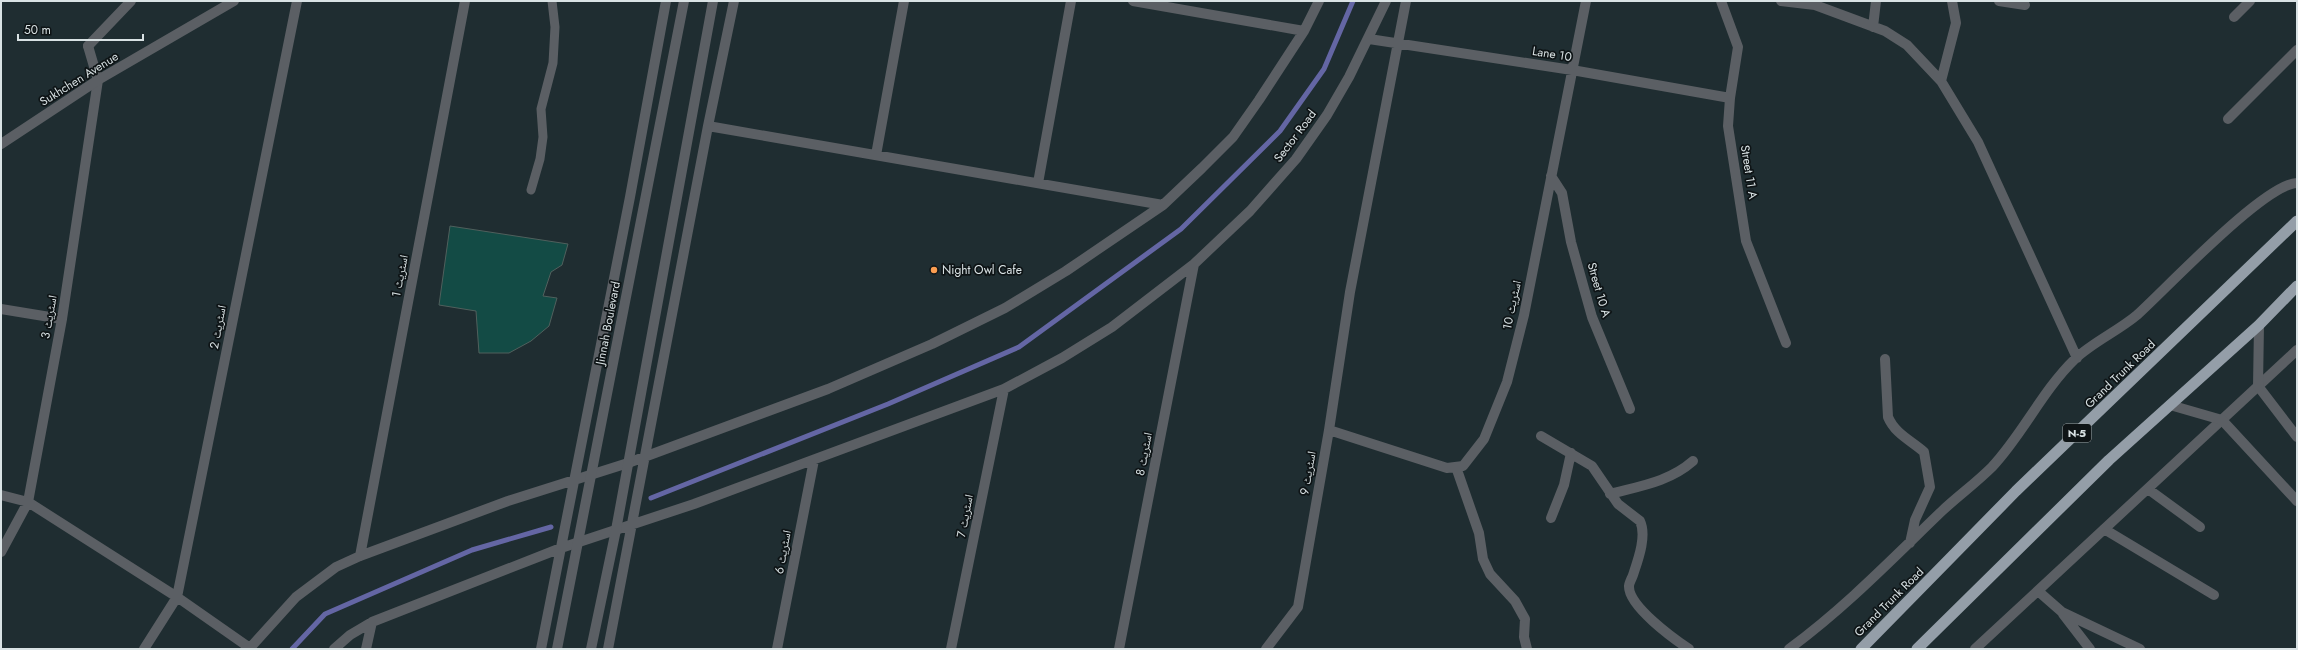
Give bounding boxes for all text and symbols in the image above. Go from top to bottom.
scale bar [18,16,143,42]
text: 50 m [24,21,51,39]
street label: Lane 10 [1531,42,1573,66]
street label: Sukhchen Avenue [36,48,122,110]
street label: Sector Road [1269,106,1321,166]
street label: Street 11 A [1736,144,1762,200]
street label: اسٹریٹ 1 [387,253,413,299]
street label: Street 10 A [1583,260,1615,320]
place label: Night Owl Cafe [942,261,1022,279]
marker: Night Owl Cafe [929,265,939,275]
street label: اسٹریٹ 10 [1498,279,1526,331]
street label: Jinnah Boulevard [591,280,625,368]
street label: اسٹریٹ 3 [36,294,62,340]
street label: اسٹریٹ 2 [205,303,231,350]
street label: Grand Trunk Road [2081,336,2159,412]
road number: N-5 [2063,424,2091,442]
street label: اسٹریٹ 8 [1131,431,1157,477]
street label: اسٹریٹ 9 [1295,449,1321,496]
street label: اسٹریٹ 7 [952,493,978,539]
street label: اسٹریٹ 6 [770,528,796,575]
street label: Grand Trunk Road [1850,563,1928,641]

